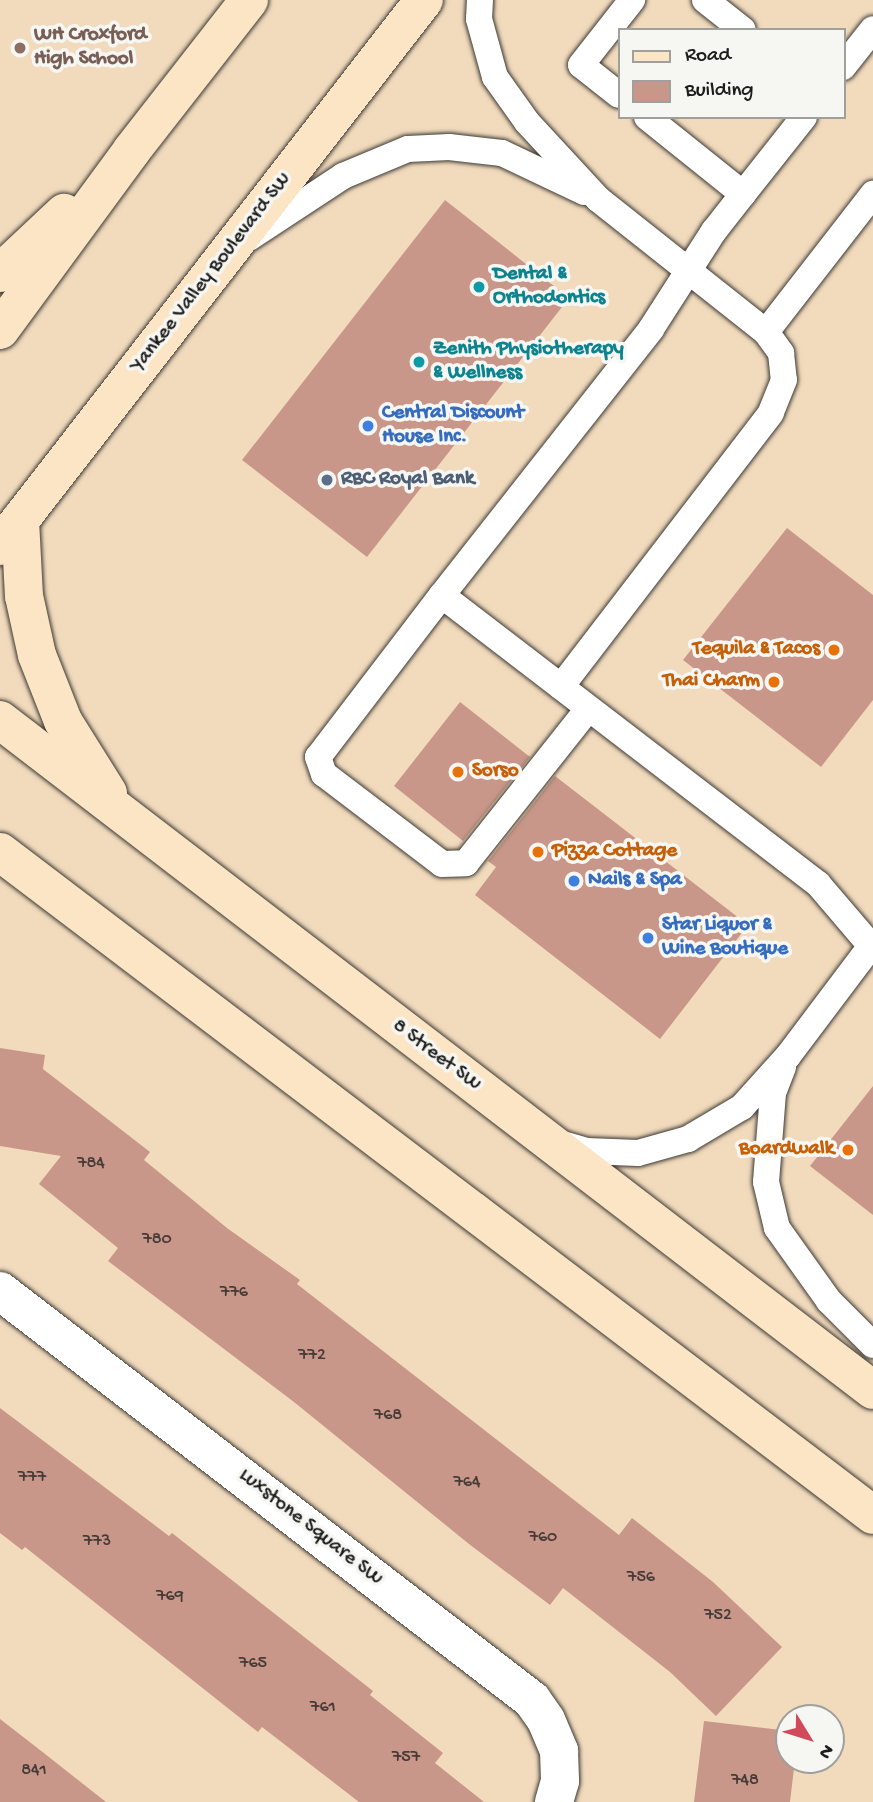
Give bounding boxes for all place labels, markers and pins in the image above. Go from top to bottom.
place label: WH Croxford High School [34,23,147,73]
marker: WH Croxford High School [12,40,28,56]
place label: Dental & Orthodontics [493,262,605,312]
marker: Dental & Orthodontics [471,279,487,295]
place label: Zenith Physiotherapy & Wellness [433,337,624,387]
marker: Zenith Physiotherapy & Wellness [411,354,427,370]
place label: Central Discount House Inc. [382,401,524,451]
marker: Central Discount House Inc. [360,418,376,434]
place label: RBC Royal Bank [341,467,474,493]
marker: RBC Royal Bank [319,472,335,488]
place label: Tequila & Tacos [693,637,820,663]
marker: Tequila & Tacos [826,642,842,658]
place label: Thai Charm [663,669,760,695]
marker: Thai Charm [766,674,782,690]
place label: Sorso [472,759,519,785]
marker: Sorso [450,764,466,780]
place label: Pizza Cottage [552,839,677,865]
marker: Pizza Cottage [530,844,546,860]
place label: Nails & Spa [588,868,682,894]
marker: Nails & Spa [566,873,582,889]
place label: Star Liquor & Wine Boutique [662,913,788,963]
marker: Star Liquor & Wine Boutique [640,930,656,946]
place label: Boardwalk [739,1137,834,1163]
marker: Boardwalk [840,1142,856,1158]

